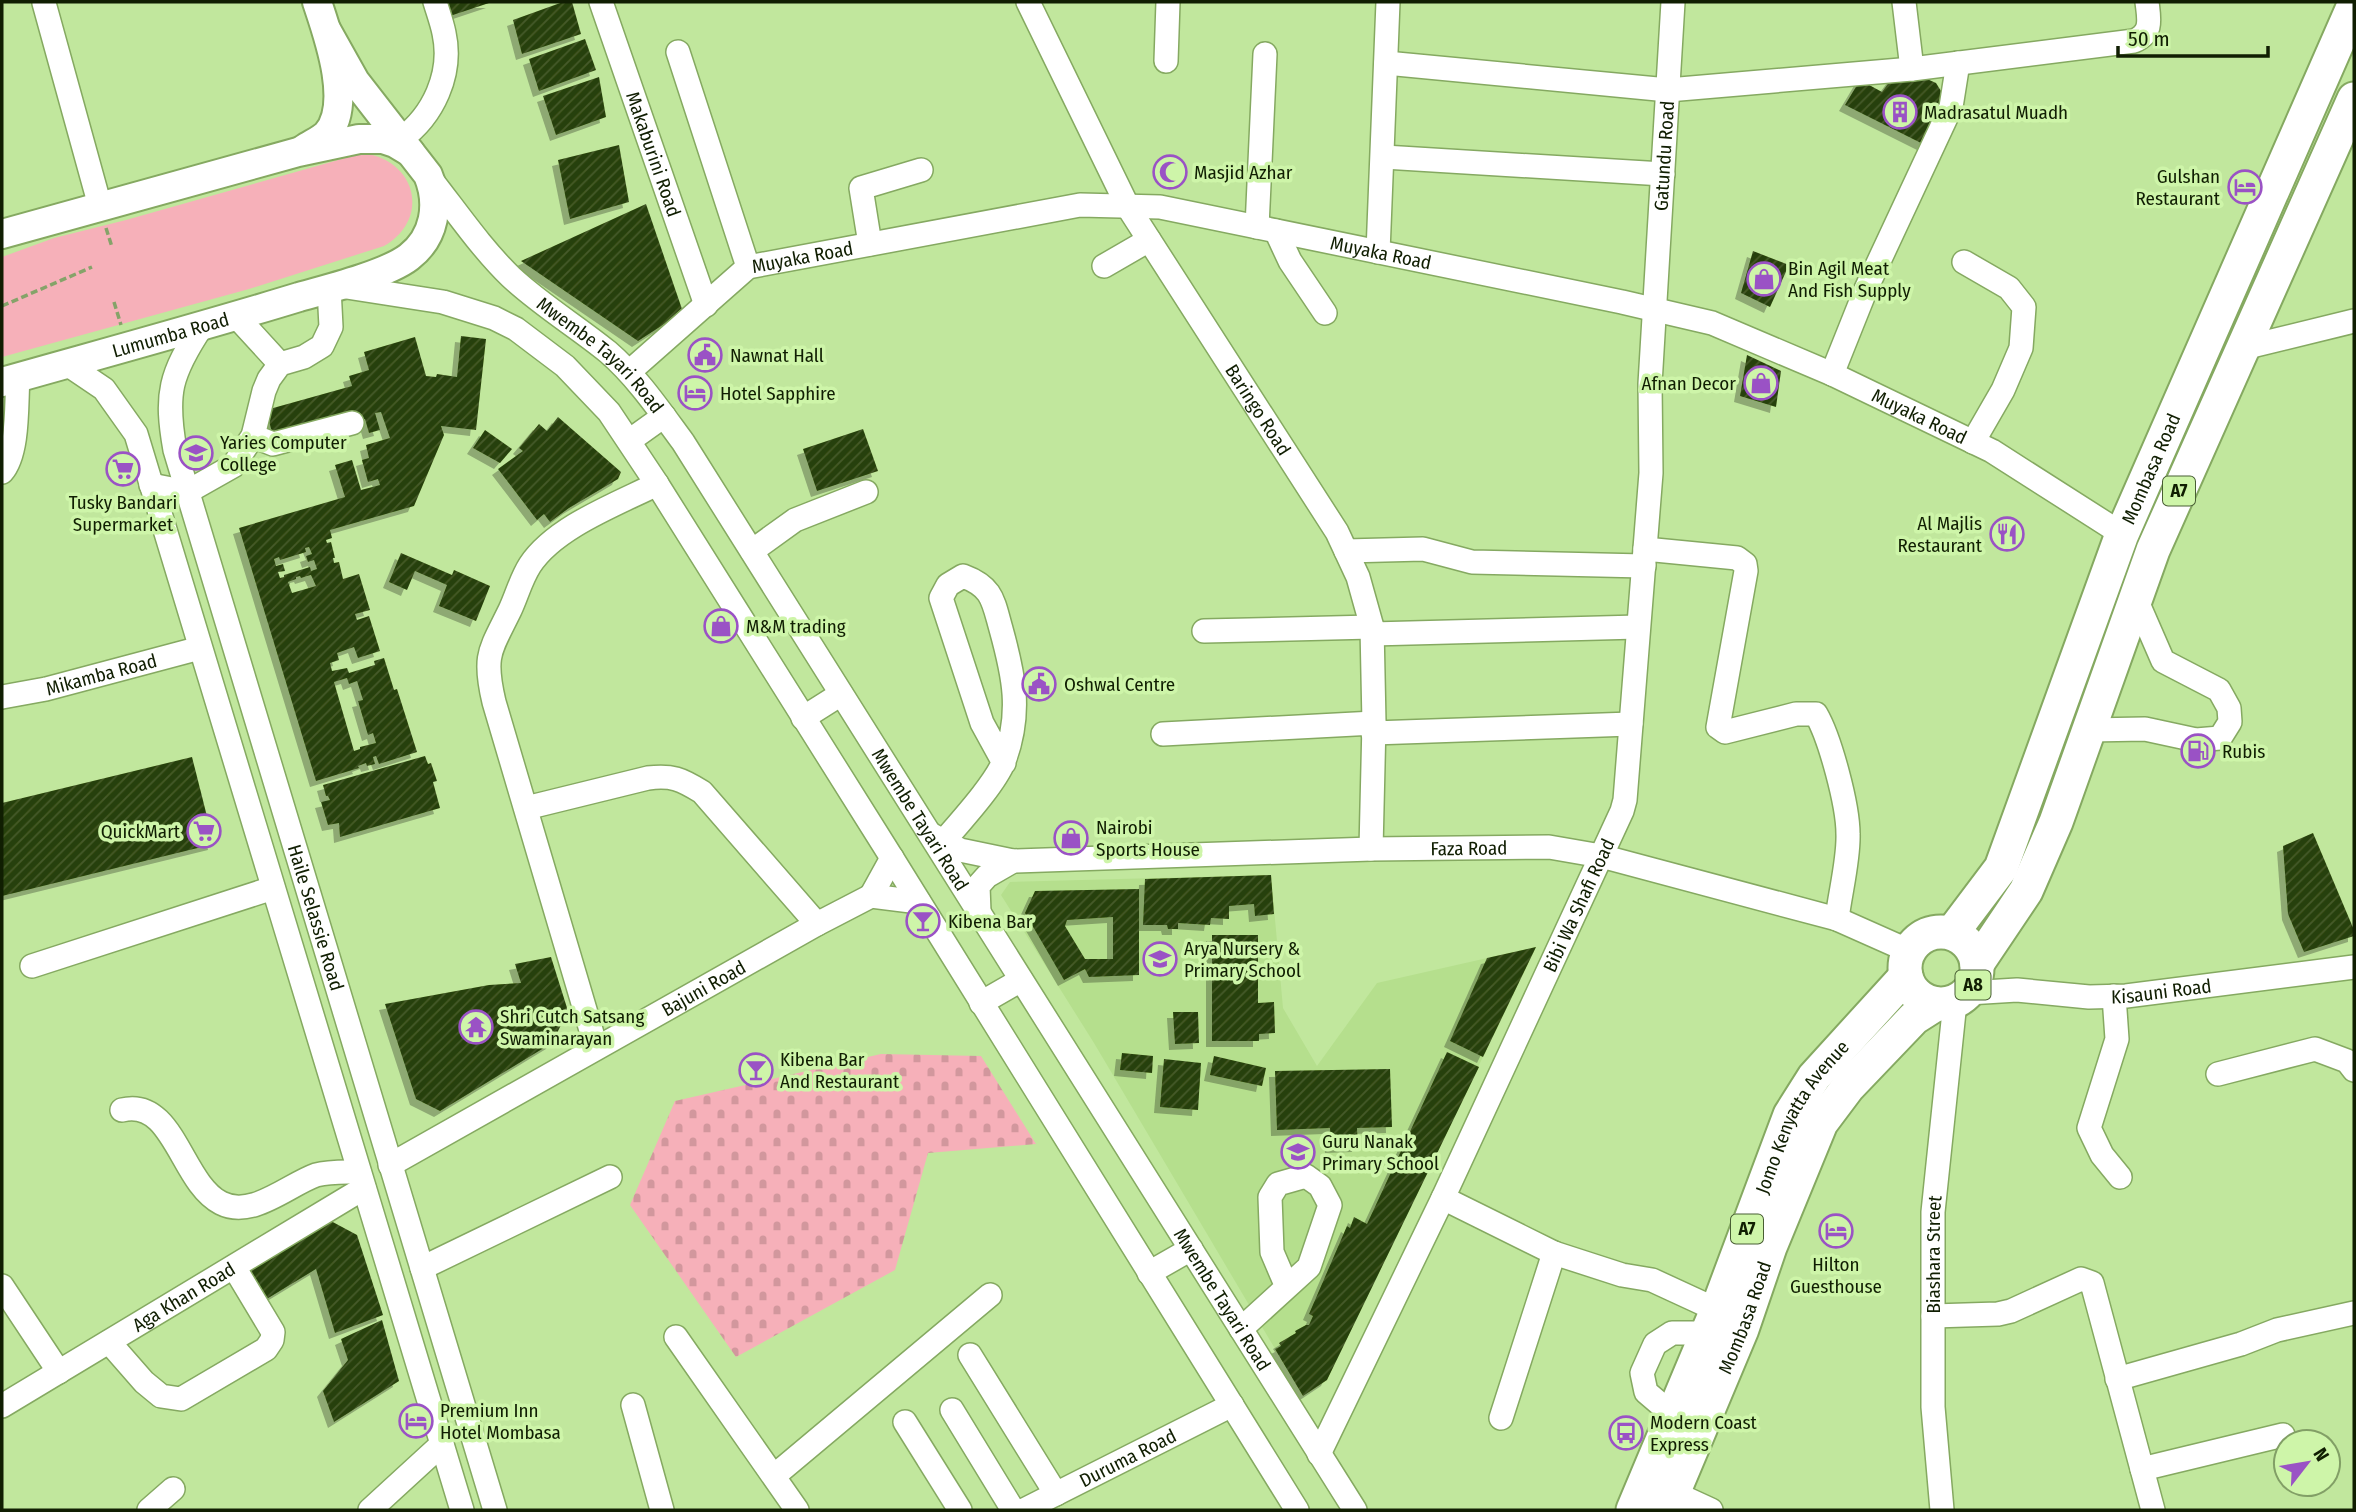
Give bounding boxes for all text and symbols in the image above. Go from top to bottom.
scale bar [2118,14,2268,58]
text: 50 m [2128,26,2170,52]
street label: Makaburini Road [621,89,686,220]
building icon: Madrasatul Muadh [1881,93,1919,131]
street label: Gatundu Road [1649,100,1679,211]
place label: Madrasatul Muadh [1924,101,2068,124]
mosque icon: Masjid Azhar [1151,153,1189,191]
place label: Masjid Azhar [1194,161,1293,184]
place label: Gulshan Restaurant [2136,165,2221,210]
hotel icon: Gulshan Restaurant [2226,168,2264,206]
street label: Muyaka Road [1328,231,1434,274]
street label: Muyaka Road [750,236,855,278]
place label: Bin Agil Meat And Fish Supply [1788,257,1911,302]
shop icon: Bin Agil Meat And Fish Supply [1745,260,1783,298]
street label: Mwembe Tayari Road [532,292,669,417]
street label: Lumumba Road [109,307,232,362]
public building icon: Nawnat Hall [686,336,724,374]
place label: Nawnat Hall [730,344,824,367]
street label: Baringo Road [1221,360,1296,459]
shop icon: Afnan Decor [1742,364,1780,402]
place label: Afnan Decor [1642,372,1736,395]
hotel icon: Hotel Sapphire [676,374,714,412]
place label: Hotel Sapphire [720,382,836,405]
street label: Muyaka Road [1868,383,1971,449]
street label: Mombasa Road [2116,410,2185,528]
place label: Yaries Computer College [220,431,347,476]
school or university icon: Yaries Computer College [177,434,215,472]
supermarket icon: Tusky Bandari Supermarket [104,450,142,488]
road number: A7 [2163,476,2195,505]
place label: Tusky Bandari Supermarket [69,491,177,536]
place label: Al Majlis Restaurant [1898,512,1983,557]
restaurant icon: Al Majlis Restaurant [1988,515,2026,553]
shop icon: M&M trading [702,607,740,645]
place label: M&M trading [746,615,846,638]
street label: Mikamba Road [43,648,159,700]
public building icon: Oshwal Centre [1020,665,1058,703]
place label: Oshwal Centre [1064,673,1175,696]
fuel station icon: Rubis [2179,732,2217,770]
place label: Rubis [2222,740,2265,763]
street label: Mwembe Tayari Road [867,744,974,895]
supermarket icon: QuickMart [185,812,223,850]
place label: Nairobi Sports House [1096,816,1200,861]
shop icon: Nairobi Sports House [1052,819,1090,857]
place label: QuickMart [101,820,181,843]
street label: Bibi Wa Shafi Road [1538,835,1619,976]
street label: Faza Road [1430,836,1508,860]
street label: Haile Selassie Road [283,842,349,993]
bar icon: Kibena Bar [904,902,942,940]
place label: Kibena Bar [948,910,1033,933]
place label: Arya Nursery & Primary School [1184,937,1301,982]
school or university icon: Arya Nursery & Primary School [1141,940,1179,978]
street label: Bajuni Road [657,955,750,1021]
road number: A8 [1955,970,1990,1000]
street label: Kisauni Road [2111,974,2213,1008]
place label: Shri Cutch Satsang Swaminarayan [500,1005,644,1050]
temple icon: Shri Cutch Satsang Swaminarayan [457,1008,495,1046]
street label: Jomo Kenyatta Avenue [1750,1035,1853,1197]
place label: Kibena Bar And Restaurant [780,1048,900,1093]
bar icon: Kibena Bar And Restaurant [737,1051,775,1089]
place label: Guru Nanak Primary School [1322,1130,1439,1175]
school or university icon: Guru Nanak Primary School [1279,1133,1317,1171]
street label: Biashara Street [1922,1193,1946,1314]
hotel icon: Hilton Guesthouse [1817,1212,1855,1250]
road number: A7 [1731,1214,1763,1244]
street label: Mwembe Tayari Road [1169,1224,1276,1375]
place label: Hilton Guesthouse [1790,1253,1882,1298]
street label: Aga Khan Road [128,1257,239,1336]
street label: Mombasa Road [1713,1258,1776,1377]
place label: Premium Inn Hotel Mombasa [440,1399,561,1444]
hotel icon: Premium Inn Hotel Mombasa [397,1402,435,1440]
place label: Modern Coast Express [1650,1411,1758,1456]
bus stop icon: Modern Coast Express [1607,1414,1645,1452]
street label: Duruma Road [1075,1424,1180,1492]
north arrow [2272,1428,2342,1498]
text: N [2308,1444,2334,1465]

